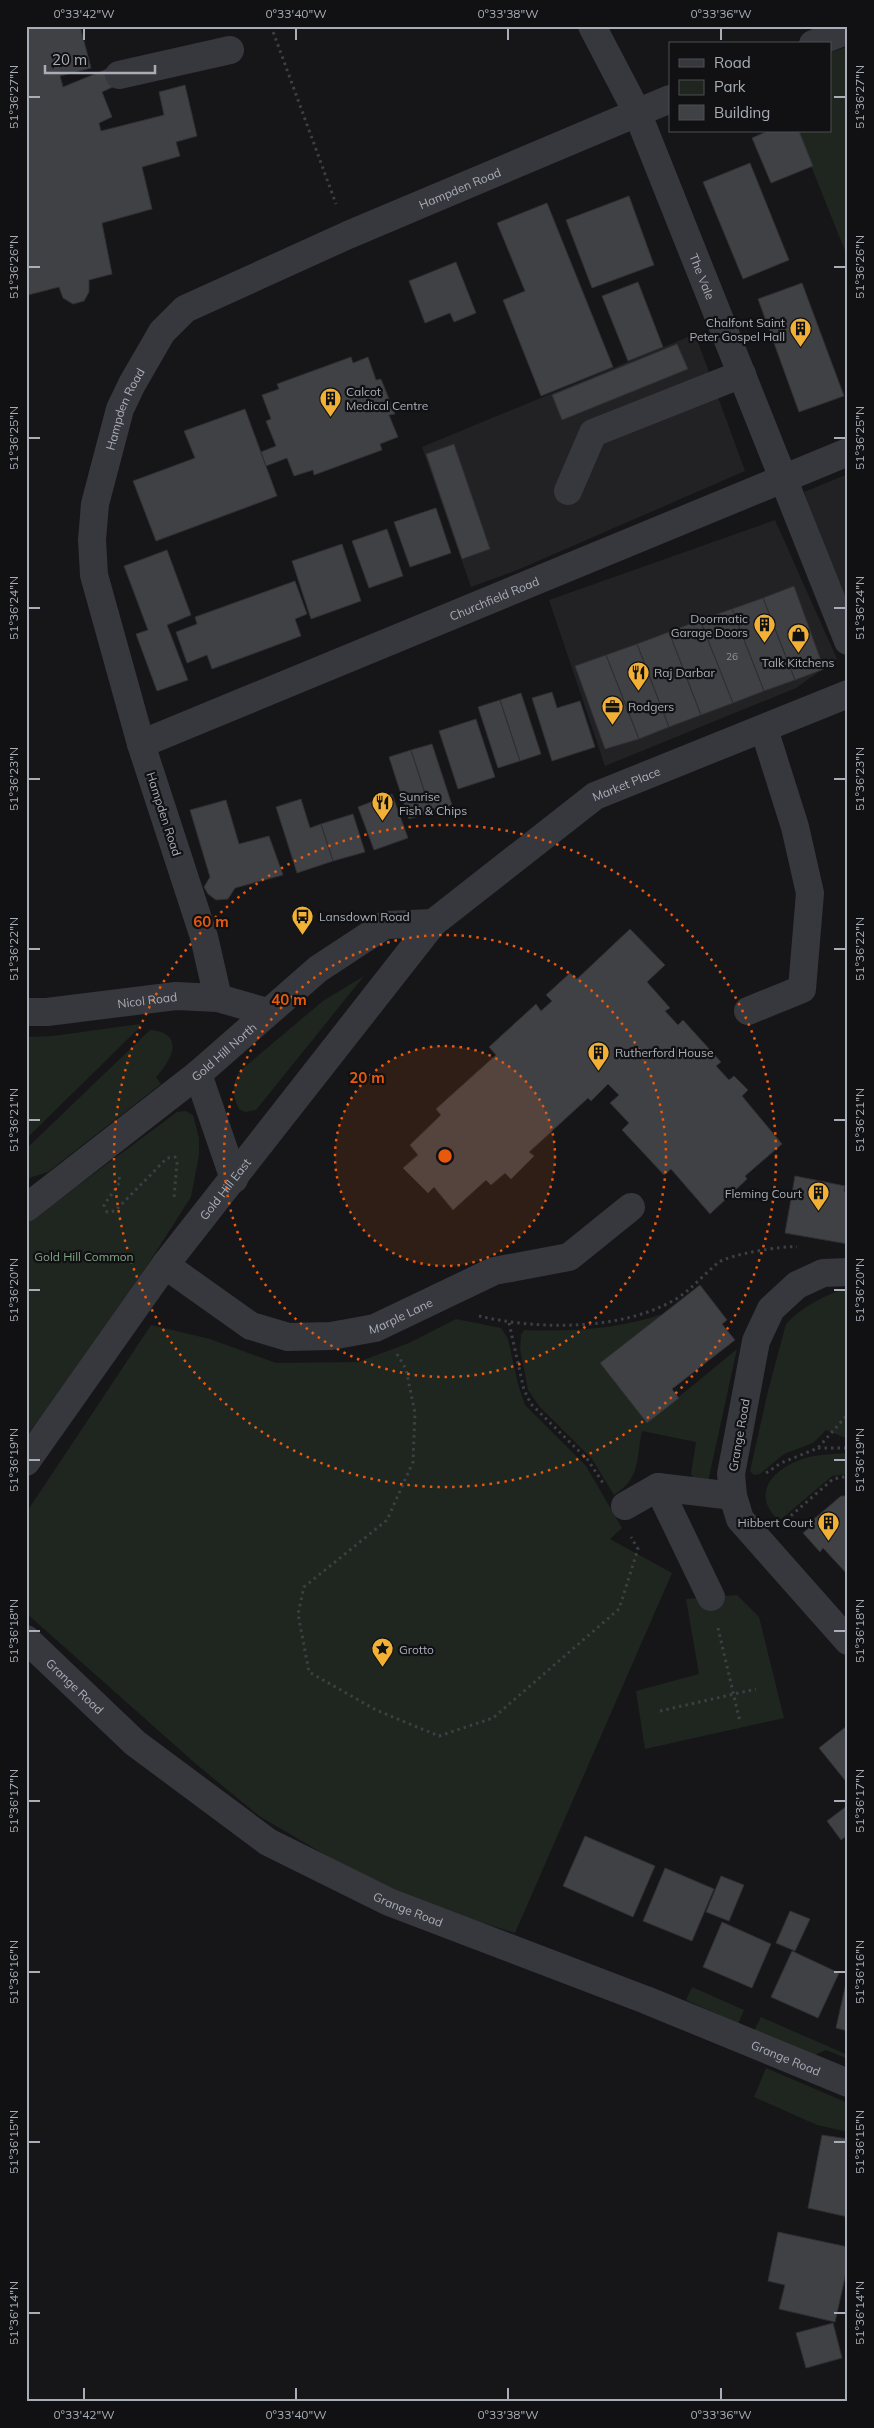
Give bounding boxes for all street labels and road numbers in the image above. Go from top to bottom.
street label: Hampden Road [416,164,503,212]
street label: The Vale [687,251,718,302]
street label: Hampden Road [102,365,147,452]
street label: Churchfield Road [447,573,541,623]
street label: Market Place [590,763,662,804]
street label: Hampden Road [143,770,185,858]
street label: Nicol Road [117,988,178,1011]
street label: Gold Hill North [188,1019,259,1084]
street label: Gold Hill East [196,1155,254,1222]
street label: Marple Lane [368,1294,435,1336]
street label: Grange Road [725,1397,753,1473]
street label: Grange Road [43,1655,107,1717]
street label: Grange Road [371,1888,445,1929]
street label: Grange Road [749,2037,823,2078]

